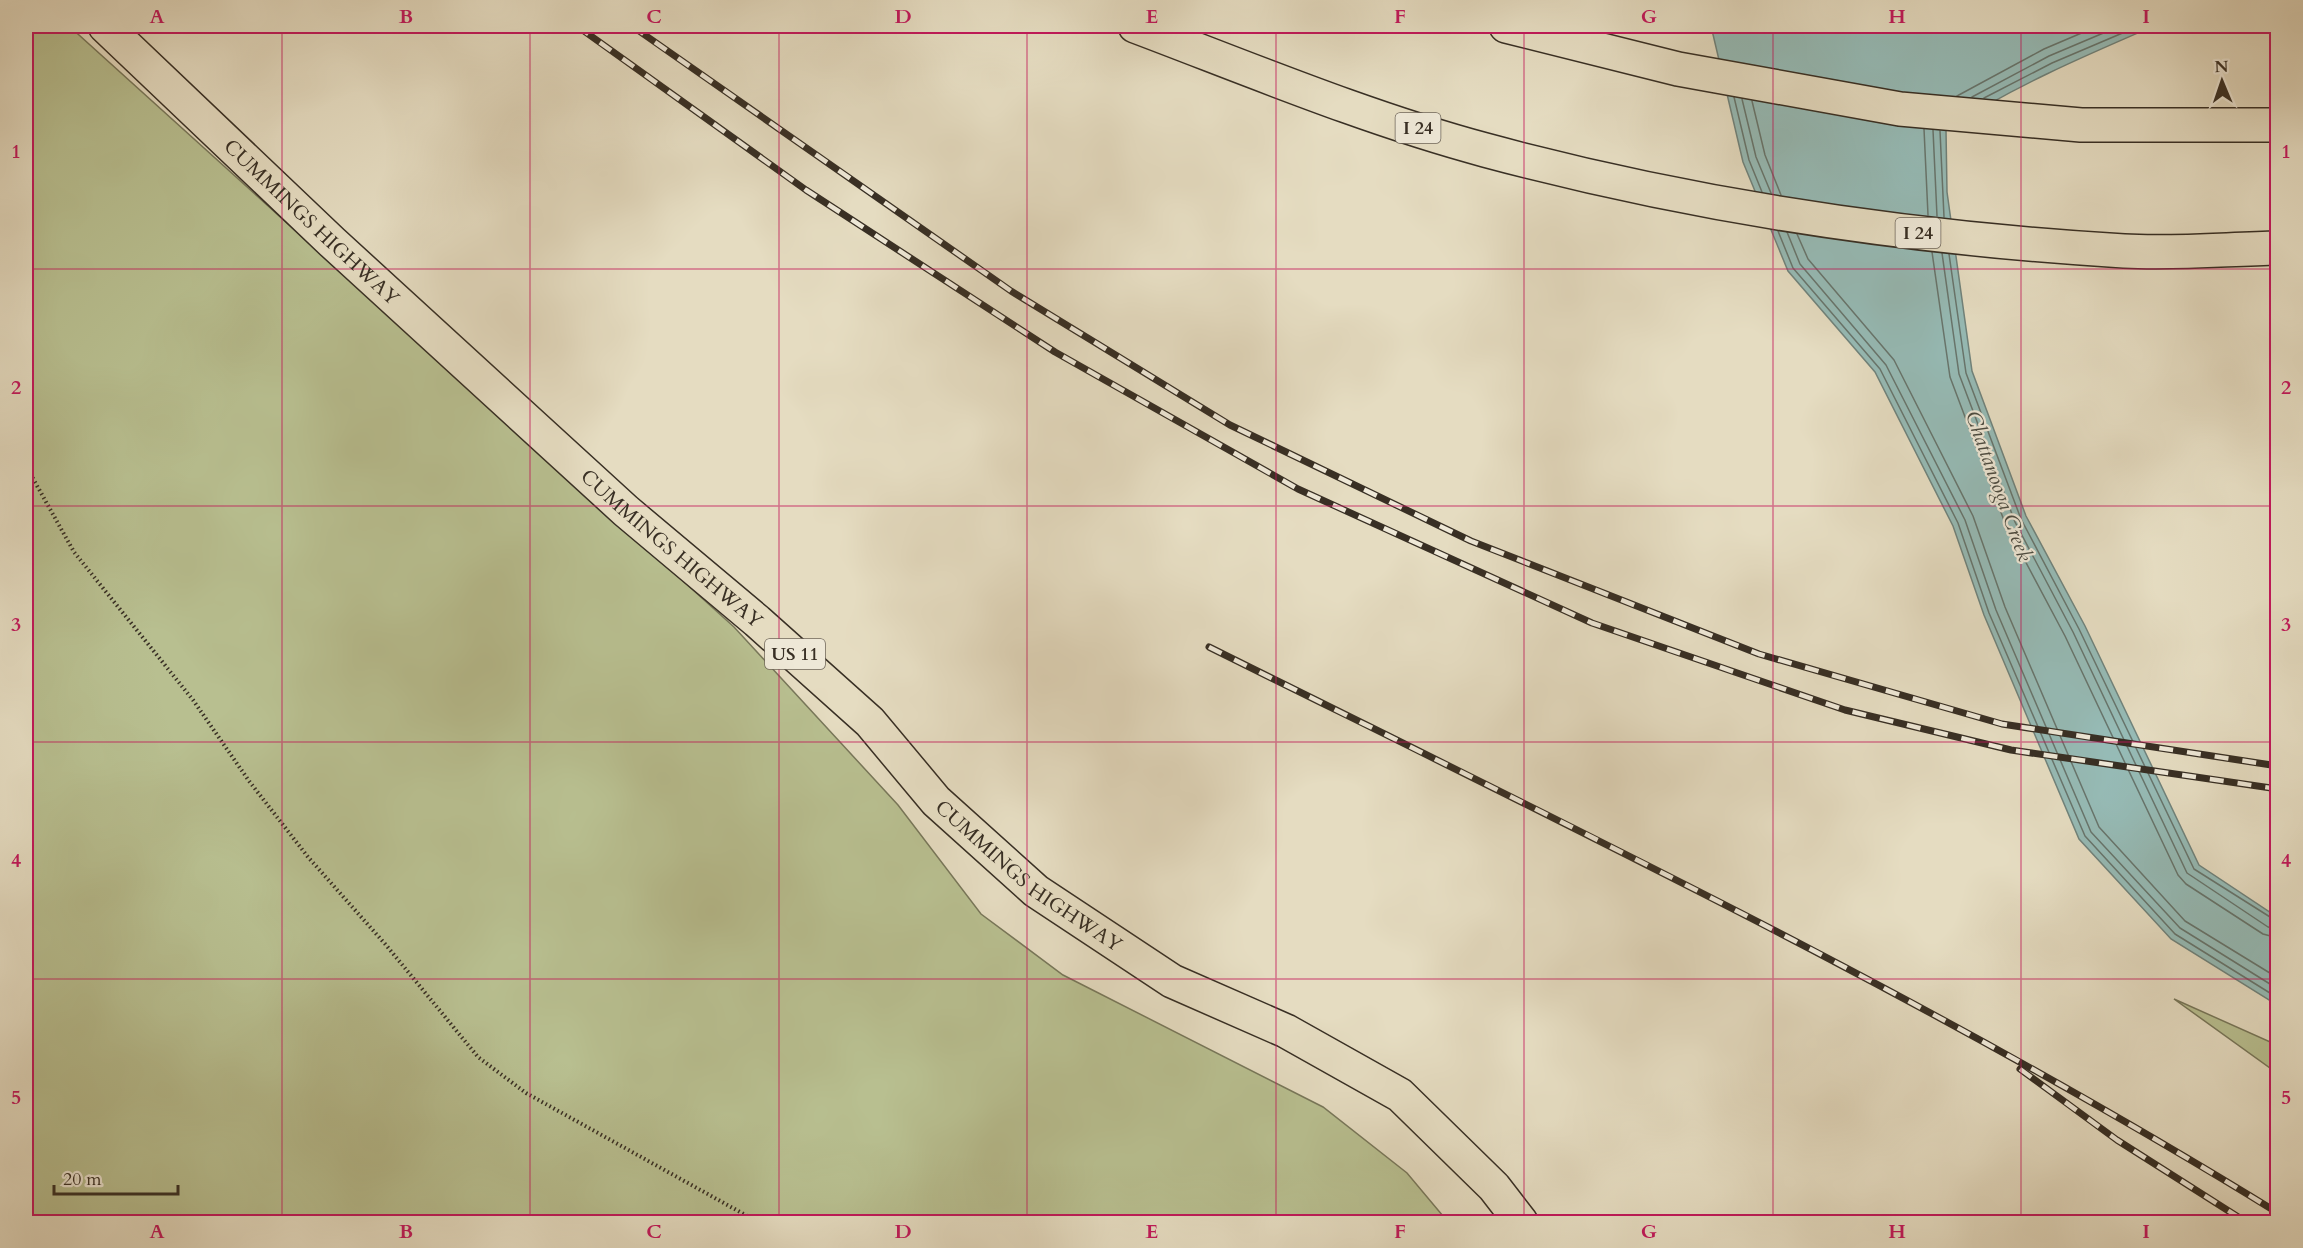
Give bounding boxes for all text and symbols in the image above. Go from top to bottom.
text: A [149,3,165,30]
text: B [399,3,413,30]
text: C [646,3,662,30]
text: D [894,3,912,30]
text: E [1146,3,1158,30]
text: F [1394,3,1406,30]
text: G [1641,3,1657,30]
text: H [1888,3,1906,30]
text: I [2142,3,2150,30]
north arrow [2192,51,2252,111]
text: N [2214,56,2229,78]
road number: I 24 [1396,113,1440,143]
street label: CUMMINGS HIGHWAY [218,133,405,311]
text: 1 [11,138,21,165]
text: 1 [2281,138,2291,165]
road number: I 24 [1896,218,1940,248]
text: 2 [11,374,21,401]
text: 2 [2281,374,2291,401]
water label: Chattanooga Creek [1958,407,2039,566]
street label: CUMMINGS HIGHWAY [575,463,768,634]
text: 3 [11,611,21,638]
text: 3 [2281,611,2291,638]
road number: US 11 [765,639,825,669]
street label: CUMMINGS HIGHWAY [929,794,1127,958]
text: 4 [11,847,21,874]
text: 4 [2281,847,2291,874]
text: 5 [11,1084,21,1111]
text: 5 [2281,1084,2291,1111]
scale bar [54,1158,178,1196]
text: 20 m [63,1167,102,1192]
text: A [149,1218,165,1245]
text: B [399,1218,413,1245]
text: C [646,1218,662,1245]
text: D [894,1218,912,1245]
text: E [1146,1218,1158,1245]
text: F [1394,1218,1406,1245]
text: G [1641,1218,1657,1245]
text: H [1888,1218,1906,1245]
text: I [2142,1218,2150,1245]

